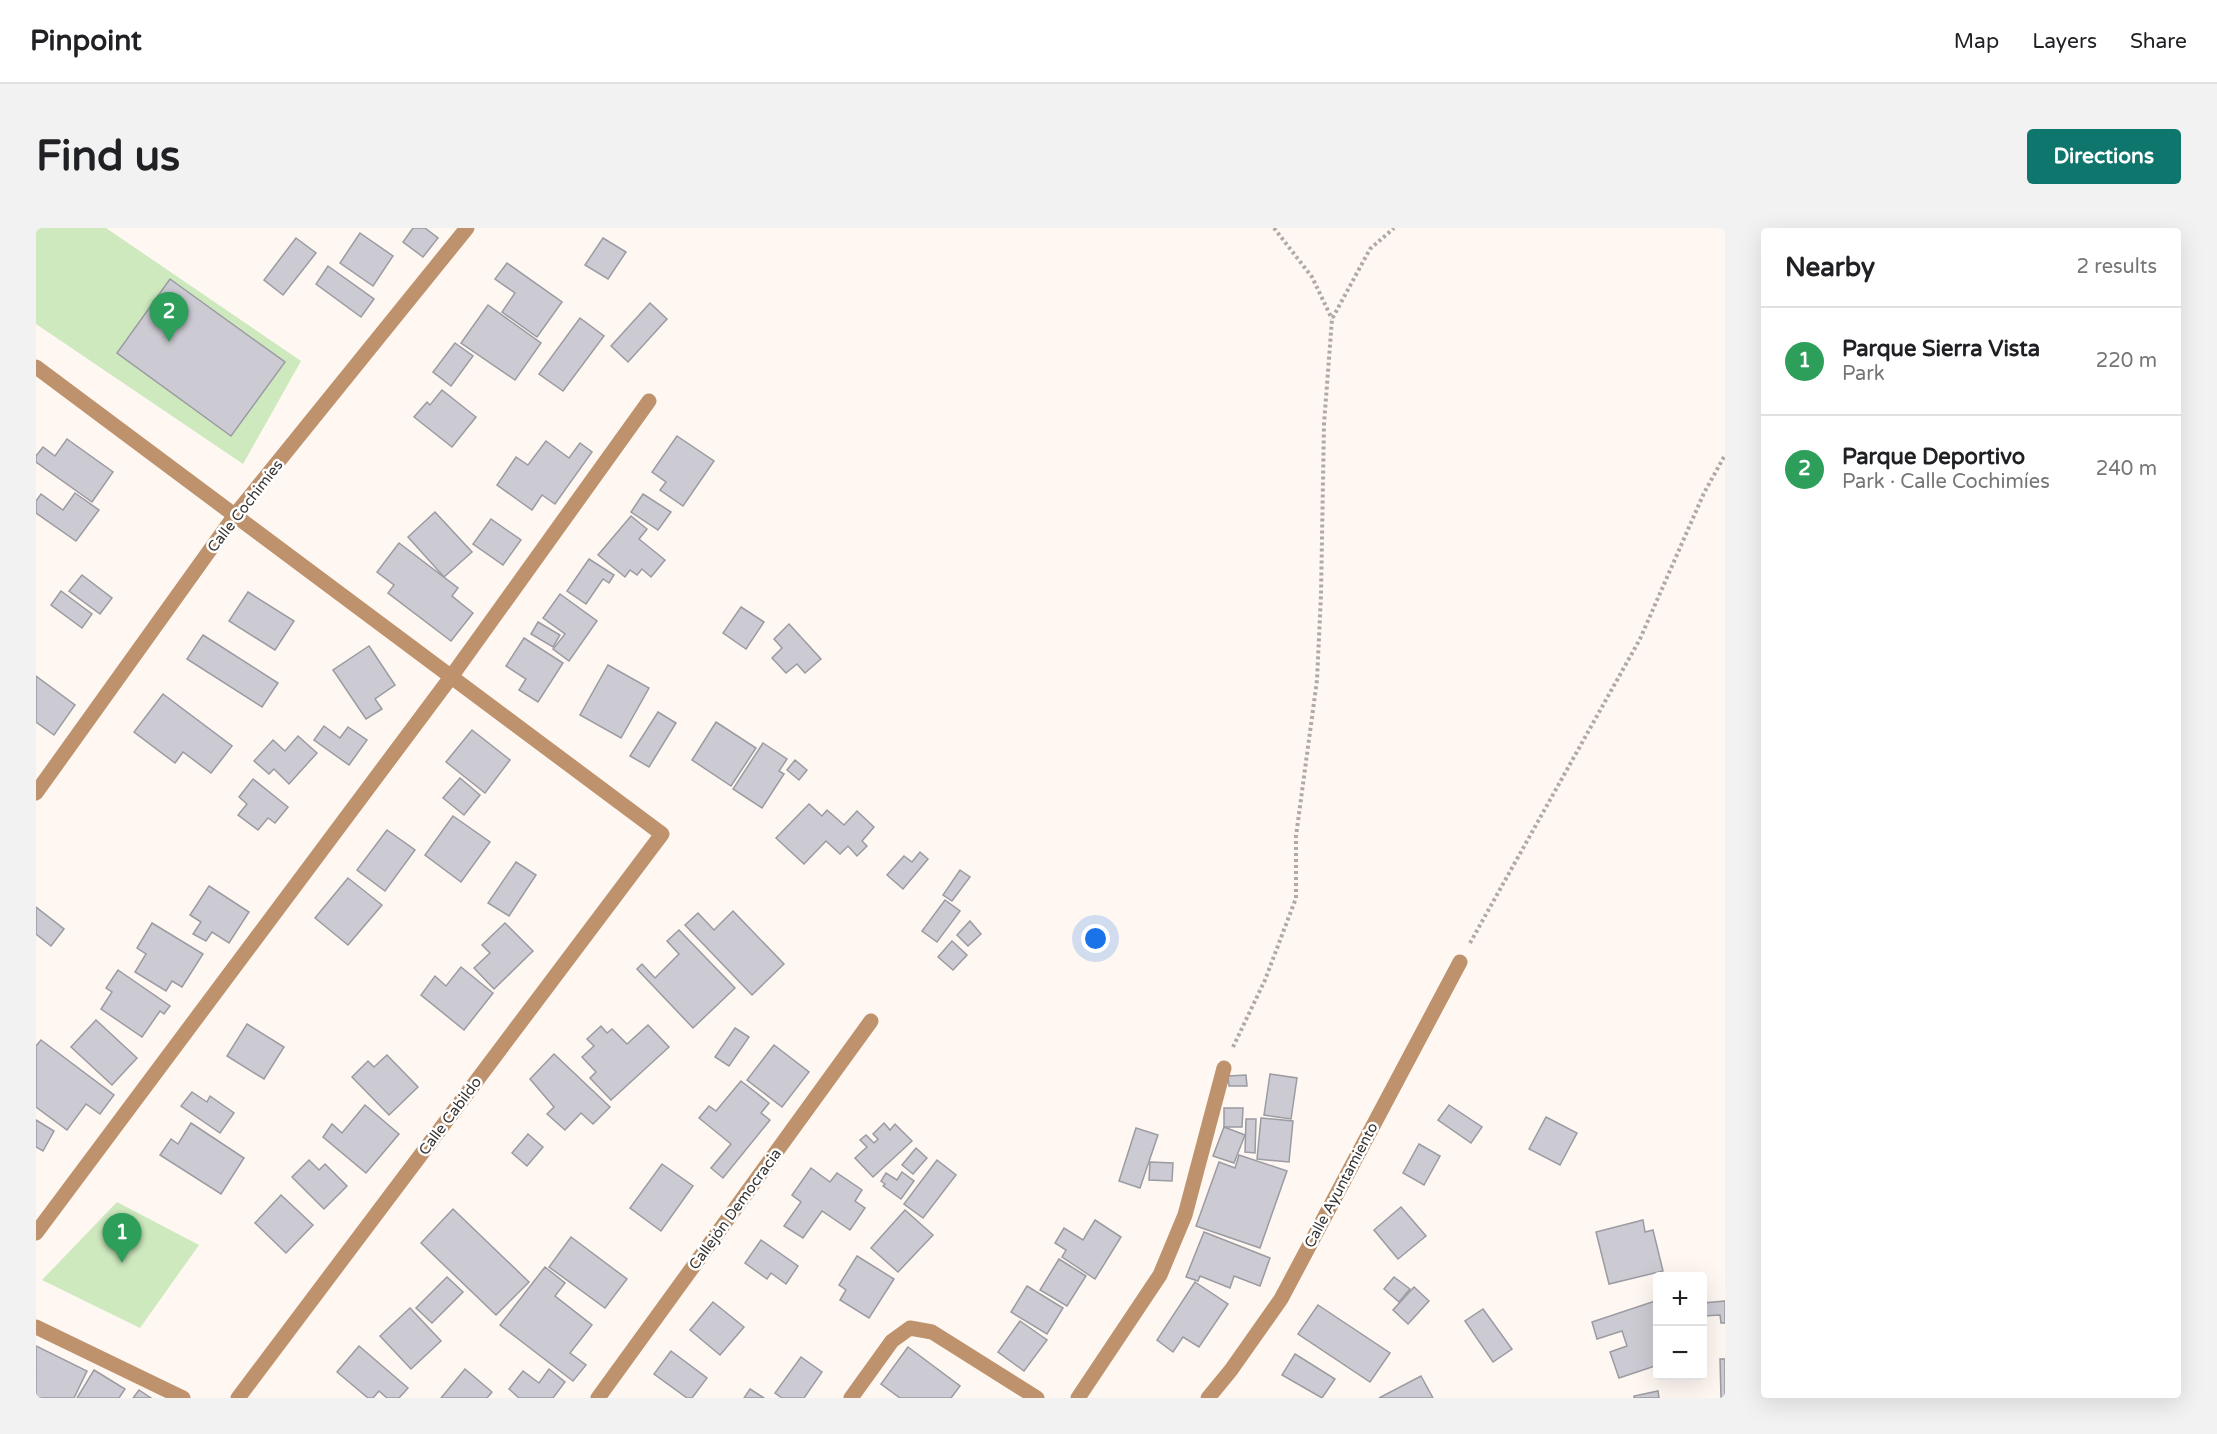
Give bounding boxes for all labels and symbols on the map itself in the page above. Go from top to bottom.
pin: 2 [150,292,188,342]
street label: Calle Cochimíes [203,456,287,556]
your location [1081,924,1110,953]
street label: Calle Cabildo [415,1073,485,1159]
street label: Calle Ayuntamiento [1300,1119,1382,1251]
street label: Callejón Democracia [685,1145,785,1273]
pin: 1 [102,1214,142,1263]

